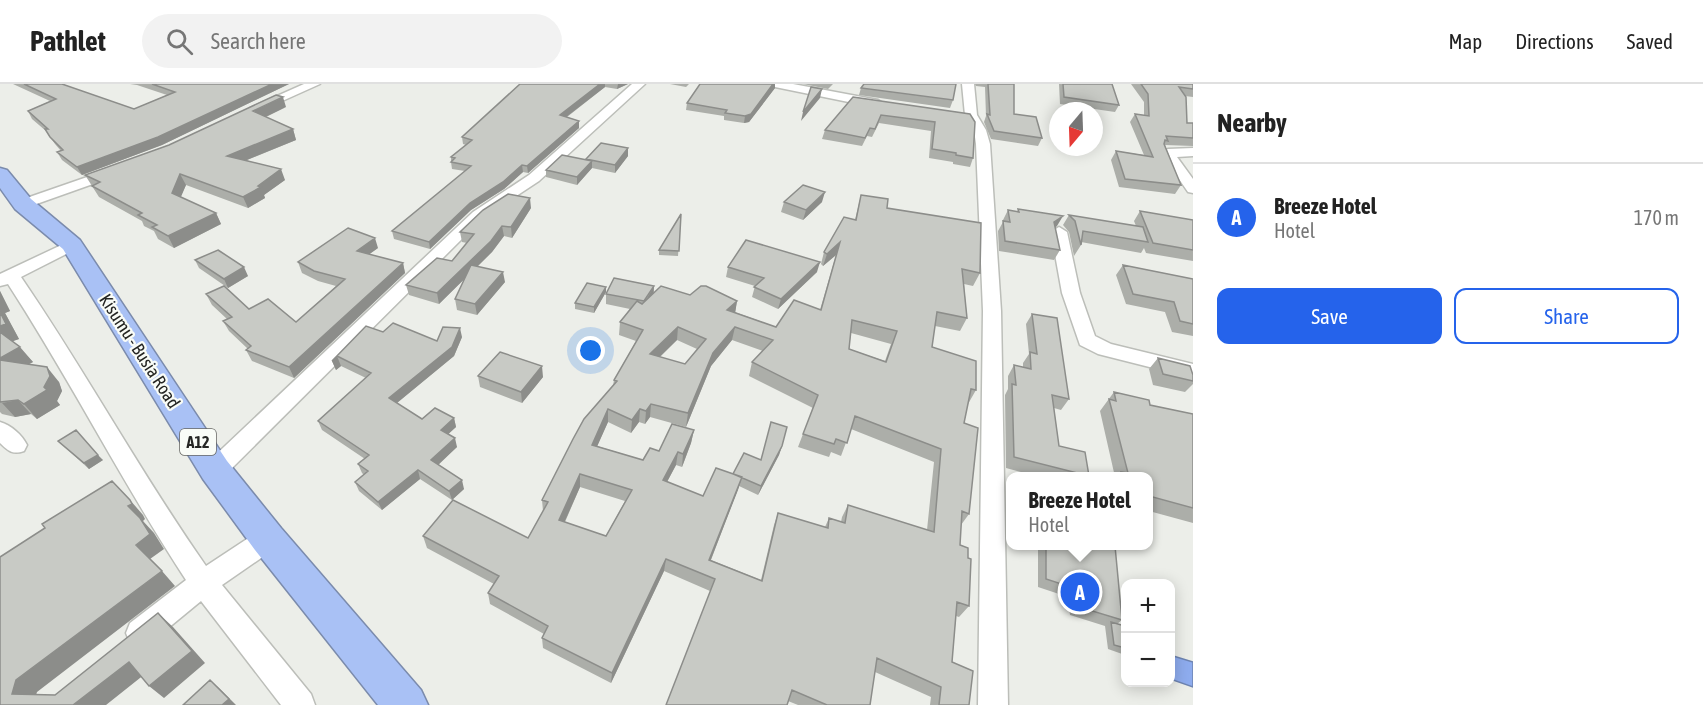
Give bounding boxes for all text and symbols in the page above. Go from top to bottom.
search box [142,14,562,68]
text: Pathlet [30,25,106,57]
icon: search [163,25,196,58]
text: Search here [211,28,306,54]
text: Map [1448,29,1482,53]
text: Directions [1515,29,1594,53]
text: Saved [1627,29,1673,53]
north arrow [1049,102,1103,156]
text: Nearby [1217,108,1287,138]
text: Breeze Hotel [1274,193,1377,219]
text: A [1232,206,1241,229]
text: 170 m [1634,206,1679,229]
text: Hotel [1274,219,1315,242]
button: Save [1217,288,1442,344]
button: Share [1454,288,1679,344]
street label: Kisumu - Busia Road [95,290,185,412]
your location [576,336,605,365]
road number: A12 [180,429,216,455]
popup [1006,472,1153,550]
text: Breeze Hotel [1028,487,1131,513]
text: Hotel [1028,513,1069,536]
pin: A [1060,570,1100,614]
map controls [1121,579,1175,687]
button: + [1121,579,1175,633]
button: − [1121,633,1175,687]

